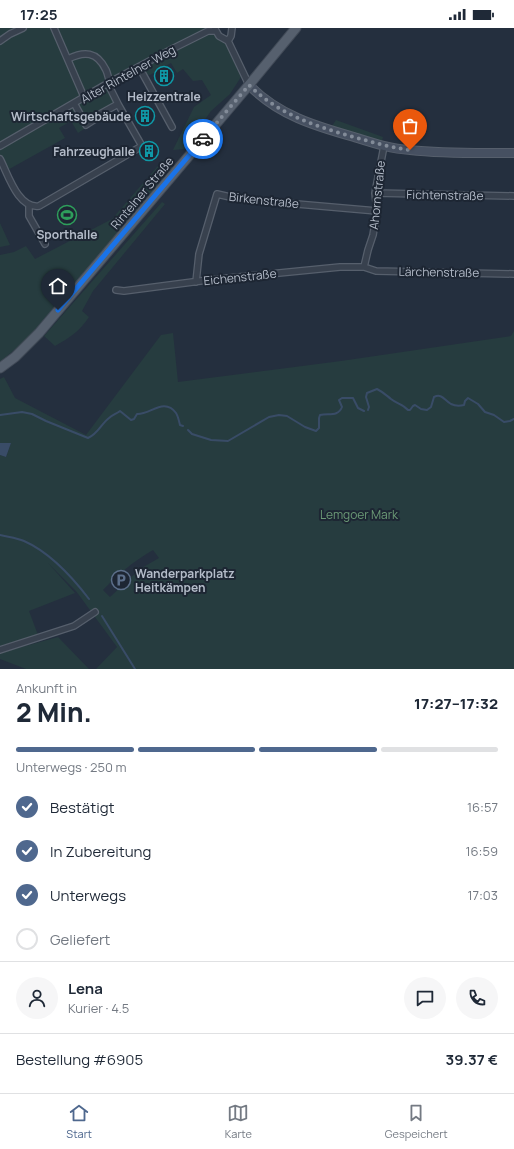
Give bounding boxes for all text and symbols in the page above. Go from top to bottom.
text: 17:25 [20,4,57,25]
street label: Alter Rintelner Weg [78,41,178,107]
building icon: Heizzentrale [153,65,175,87]
place label: Heizzentrale [127,88,201,105]
building icon: Wirtschaftsgebäude [134,105,156,127]
place label: Wirtschaftsgebäude [11,108,131,125]
pin [393,109,427,150]
icon: bag [399,115,421,137]
courier [183,119,223,159]
icon: car [192,128,214,150]
building icon: Fahrzeughalle [138,140,160,162]
place label: Fahrzeughalle [53,143,135,160]
street label: Rintelner Straße [107,153,177,233]
street label: Ahornstraße [365,160,389,230]
street label: Fichtenstraße [406,186,484,204]
street label: Birkenstraße [228,188,300,212]
sports icon: Sporthalle [56,204,78,226]
place label: Sporthalle [36,226,98,243]
street label: Lärchenstraße [398,263,480,281]
street label: Eichenstraße [203,265,277,289]
pin [41,269,75,310]
icon: home [47,275,69,297]
park label: Lemgoer Mark [320,506,399,523]
place label: Wanderparkplatz Heitkämpen [135,565,235,596]
parking icon: Wanderparkplatz Heitkämpen [110,569,132,591]
text: Ankunft in [16,679,77,697]
text: 17:27–17:32 [414,693,498,714]
text: 2 Min. [16,694,92,730]
text: Unterwegs · 250 m [16,758,127,776]
icon: check [16,796,38,818]
text: Bestätigt [50,797,115,818]
text: 16:57 [467,798,498,816]
icon: check [16,840,38,862]
text: In Zubereitung [50,841,151,862]
text: 16:59 [465,842,498,860]
icon: check [16,884,38,906]
text: Unterwegs [50,885,126,906]
text: 17:03 [467,886,498,904]
text: Geliefert [50,929,110,950]
button: person [16,977,58,1019]
button: chat [404,977,446,1019]
button: phone [456,977,498,1019]
text: Lena [68,978,103,999]
text: Kurier · 4.5 [68,999,129,1017]
text: Bestellung #6905 [16,1049,143,1070]
text: 39.37 € [446,1049,498,1070]
tab: Start [66,1102,92,1141]
tab: Karte [225,1102,252,1141]
tab: Gespeichert [385,1102,448,1141]

